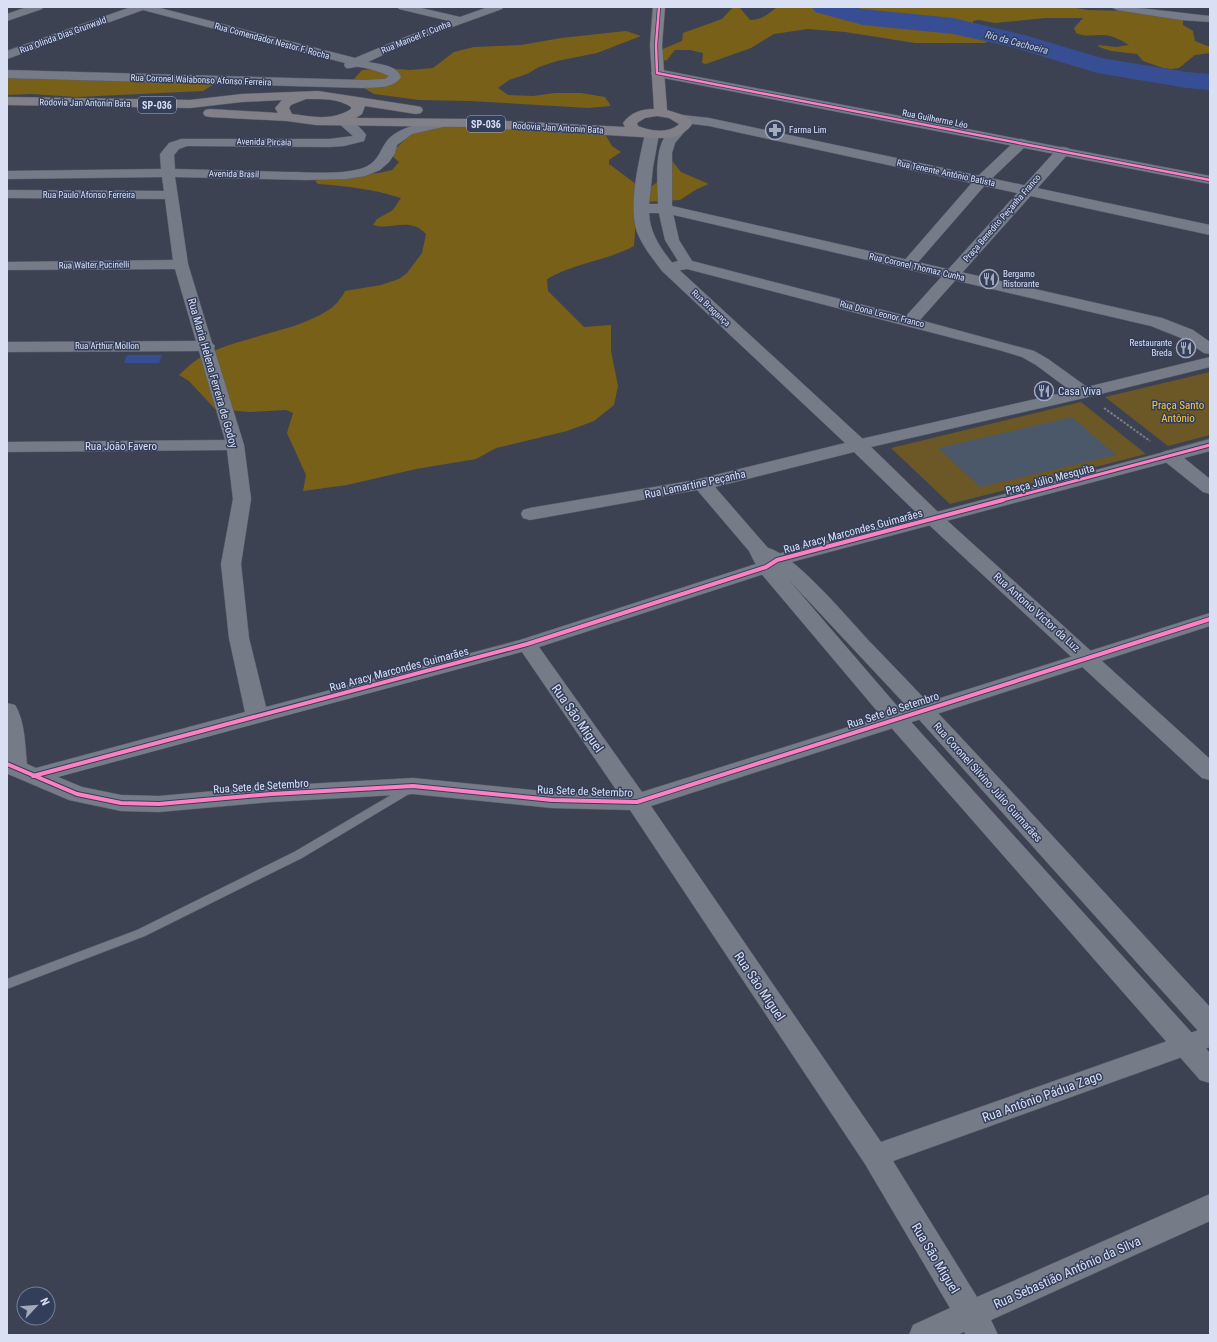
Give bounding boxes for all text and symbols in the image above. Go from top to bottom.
street label: Rua Olinda Dias Grunwald [18,15,108,55]
street label: Rua Manoel F. Cunha [380,18,452,56]
street label: Rua Comendador Nestor F. Rocha [213,21,331,61]
water label: Rio da Cachoeira [984,29,1050,56]
street label: Rua Coronel Walabonso Afonso Ferreira [130,73,272,87]
street label: Rodovia Jan Antonin Bata [39,97,131,109]
road number: SP-036 [138,97,176,113]
street label: Rua Guilherme Léo [901,108,969,130]
road number: SP-036 [467,116,505,132]
pharmacy icon: Farma Lim [764,119,786,141]
street label: Rodovia Jan Antonin Bata [512,121,604,135]
place label: Farma Lim [789,125,827,135]
street label: Avenida Pircaia [237,137,291,147]
street label: Rua Tenente Antônio Batista [896,158,996,188]
street label: Avenida Brasil [209,169,259,179]
street label: Praça Benedito Peçanha Franco [961,172,1043,264]
street label: Rua Paulo Afonso Ferreira [43,190,135,200]
street label: Rua Coronel Thomaz Cunha [868,251,966,283]
street label: Rua Walter Pucinelli [59,259,129,271]
restaurant icon: Bergamo Ristorante [978,268,1000,290]
place label: Bergamo Ristorante [1003,269,1039,289]
street label: Rua Bragança [690,288,732,328]
street label: Rua Maria Helena Ferreira de Godoy [185,297,240,450]
street label: Rua Dona Leonor Franco [839,299,926,329]
restaurant icon: Restaurante Breda [1175,337,1197,359]
place label: Restaurante Breda [1129,338,1172,358]
street label: Rua Arthur Mollon [75,341,139,351]
restaurant icon: Casa Viva [1033,380,1055,402]
place label: Casa Viva [1058,385,1101,398]
park label: Praça Santo Antônio [1152,399,1205,425]
street label: Rua João Favero [85,440,157,453]
street label: Praça Júlio Mesquita [1004,461,1096,498]
street label: Rua Lamartine Peçanha [643,467,747,502]
street label: Rua Aracy Marcondes Guimarães [782,507,924,556]
street label: Rua Antonio Victor da Luz [991,570,1083,655]
street label: Rua Aracy Marcondes Guimarães [328,645,470,694]
street label: Rua São Miguel [549,681,607,755]
street label: Rua Sete de Setembro [846,689,941,731]
street label: Rua Coronel Silvino Júlio Guimarães [930,720,1045,845]
street label: Rua Sete de Setembro [213,777,310,796]
street label: Rua Sete de Setembro [537,783,633,800]
street label: Rua São Miguel [731,949,788,1023]
street label: Rua Antônio Pádua Zago [980,1068,1104,1125]
street label: Rua São Miguel [909,1220,962,1296]
street label: Rua Sebastião Antônio da Silva [991,1233,1143,1312]
north arrow [16,1286,56,1326]
text: N [37,1296,52,1308]

